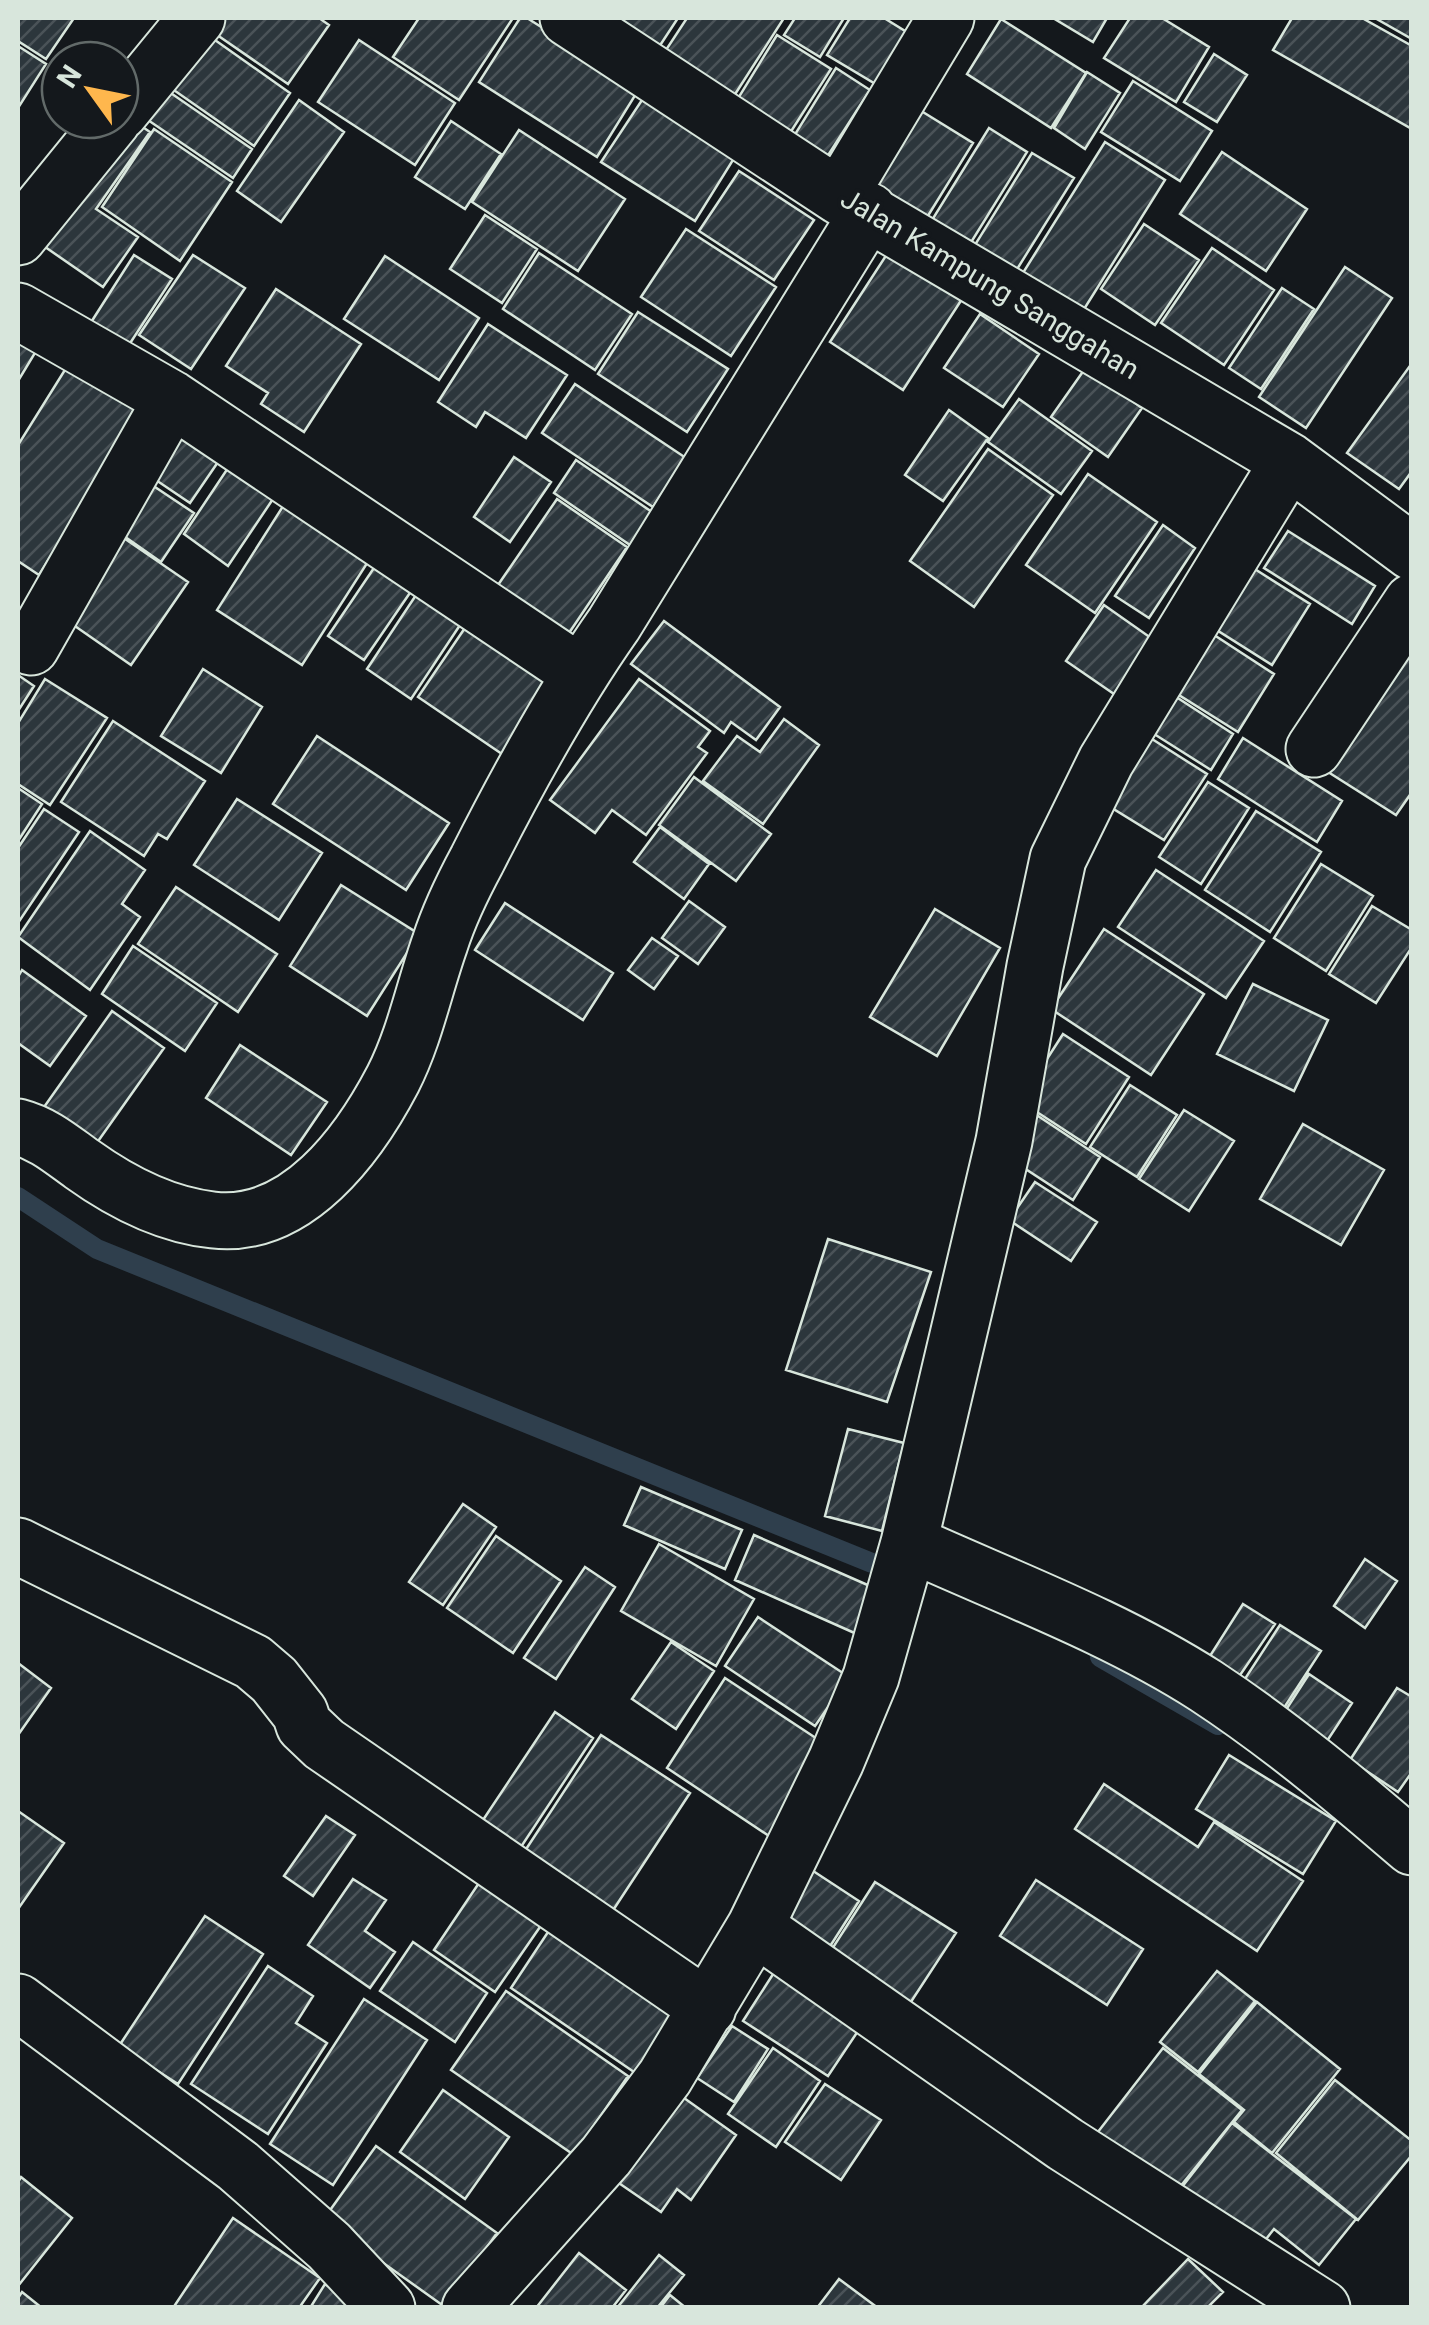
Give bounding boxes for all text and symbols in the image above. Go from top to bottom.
north arrow [40,40,140,140]
text: N [50,59,89,94]
street label: Jalan Kampung Sanggahan [835,182,1145,386]

